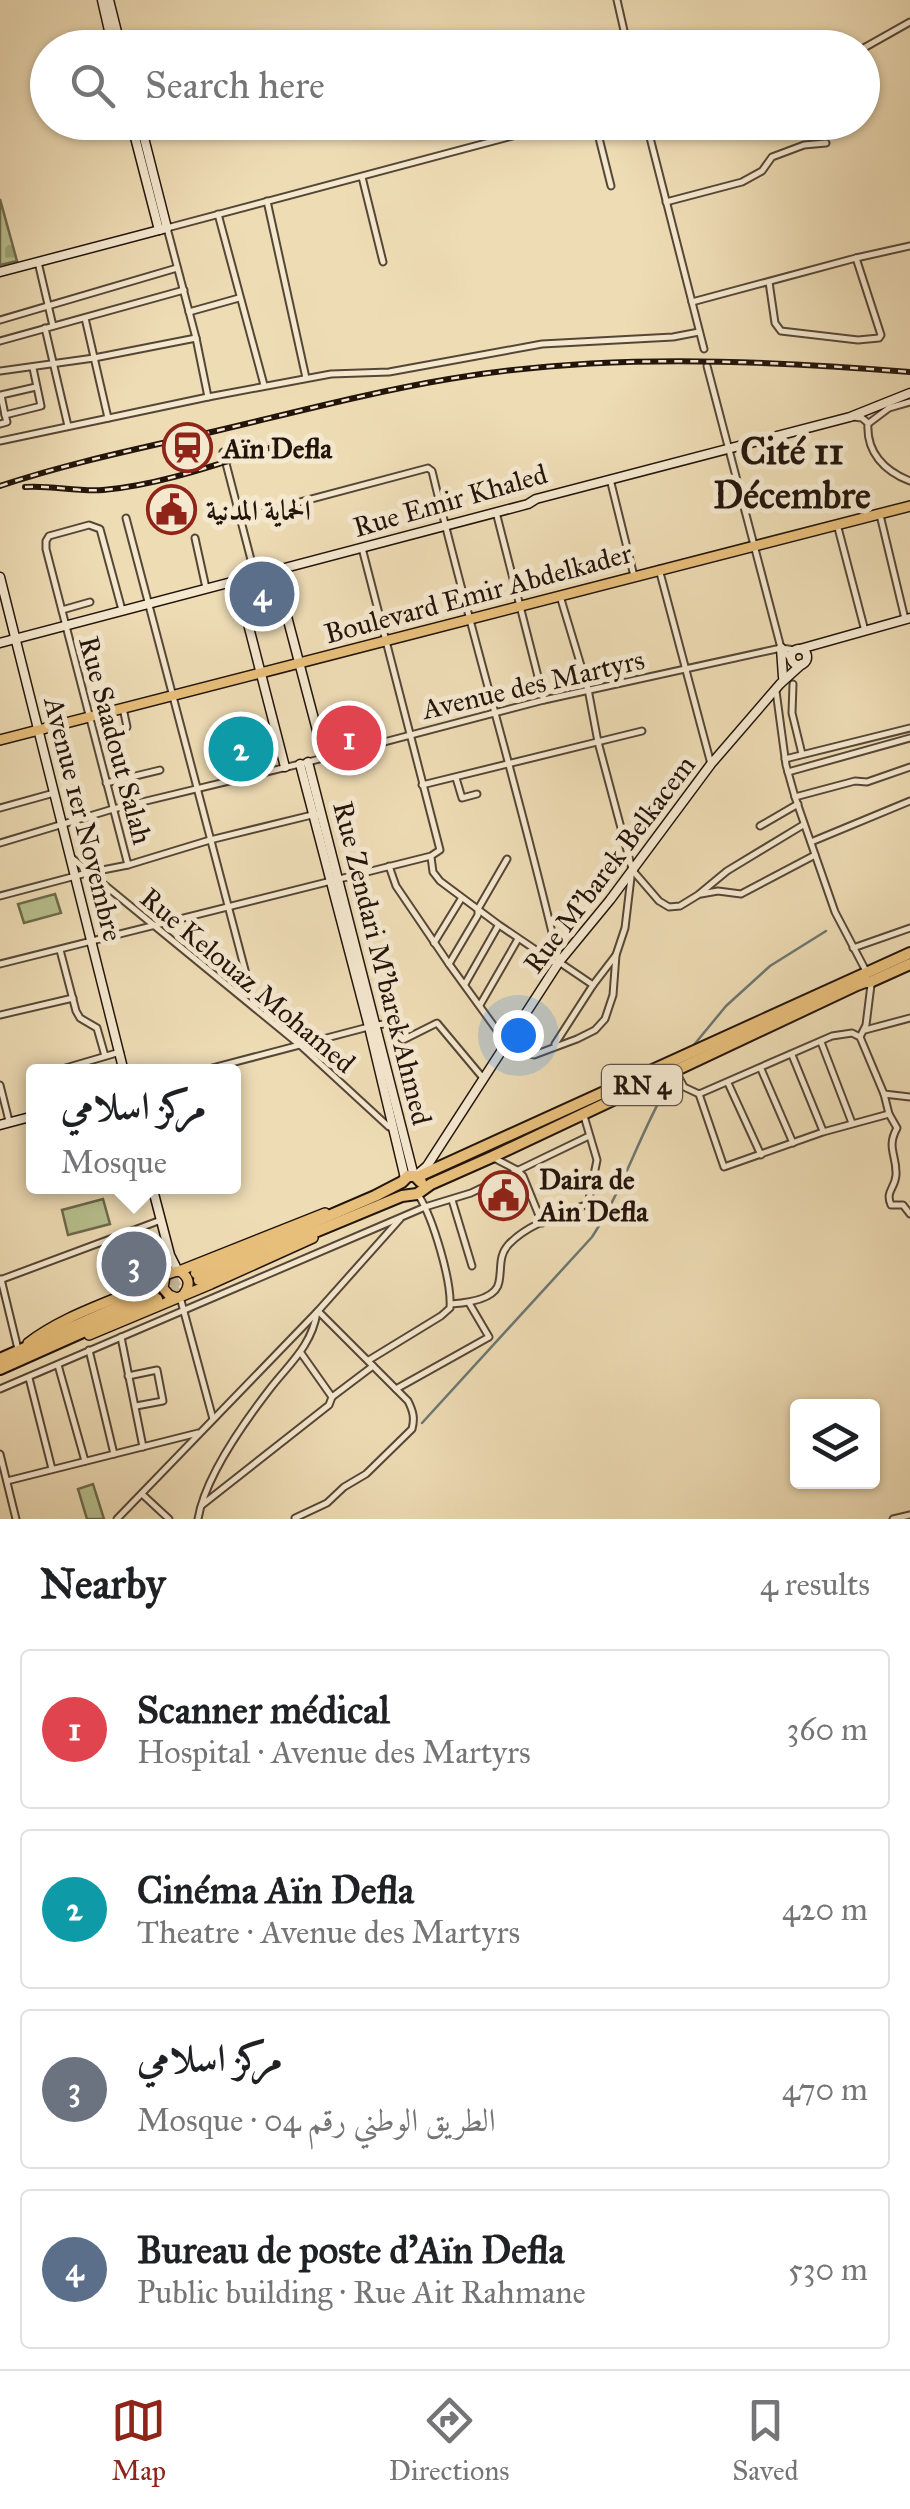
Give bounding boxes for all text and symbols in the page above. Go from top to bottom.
search box [30,30,880,140]
icon: search [65,58,120,113]
text: Search here [145,62,325,108]
station icon: Aïn Defla [162,422,214,474]
district label: Cité 11 Décembre [713,428,871,518]
place label: Aïn Defla [221,431,333,466]
street label: Rue Emir Khaled [349,456,551,545]
public building icon: الحماية المدنية [145,484,197,536]
place label: الحماية المدنية [206,493,311,528]
street label: Boulevard Emir Abdelkader [320,535,636,651]
pin: 4 [230,556,294,632]
street label: Rue Saadout Salah [71,632,160,848]
street label: Avenue des Martyrs [418,642,648,727]
street label: Avenue 1er Novembre [36,692,131,945]
pin: 1 [316,700,382,776]
pin: 2 [208,712,274,786]
street label: Rue M'barek Belkacem [516,748,703,980]
street label: Rue Zendari M'barek Ahmed [325,798,440,1129]
street label: Rue Kelouaz Mohamed [133,880,362,1081]
your location [493,1010,544,1061]
popup [26,1064,241,1194]
road number: RN 4 [602,1065,682,1105]
text: مركز اسلامي [61,1083,206,1129]
text: Mosque [61,1143,167,1182]
place label: Daira de Ain Defla [537,1162,649,1229]
public building icon: Daira de Ain Defla [478,1169,530,1221]
pin: 3 [102,1226,166,1302]
map controls [790,1399,880,1489]
button: layers [790,1399,880,1489]
text: Nearby [40,1558,165,1610]
text: 4 results [760,1565,870,1604]
text: Scanner médical [137,1687,390,1733]
text: 1 [68,1710,81,1749]
text: 360 m [786,1710,868,1749]
text: Hospital · Avenue des Martyrs [137,1733,531,1772]
text: Cinéma Aïn Defla [137,1867,414,1913]
text: 2 [67,1890,82,1929]
text: 420 m [782,1890,868,1929]
text: Theatre · Avenue des Martyrs [137,1913,520,1952]
text: مركز اسلامي [137,2035,282,2081]
text: 3 [68,2070,81,2109]
text: 470 m [782,2070,868,2109]
text: Mosque · الطريق الوطني رقم 04 [137,2101,496,2140]
text: Bureau de poste d'Aïn Defla [137,2227,565,2273]
text: 4 [66,2250,83,2289]
text: 530 m [788,2250,868,2289]
text: Public building · Rue Ait Rahmane [137,2273,586,2312]
tab: Map [111,2393,166,2488]
tab: Directions [389,2393,510,2488]
tab: Saved [732,2393,799,2488]

